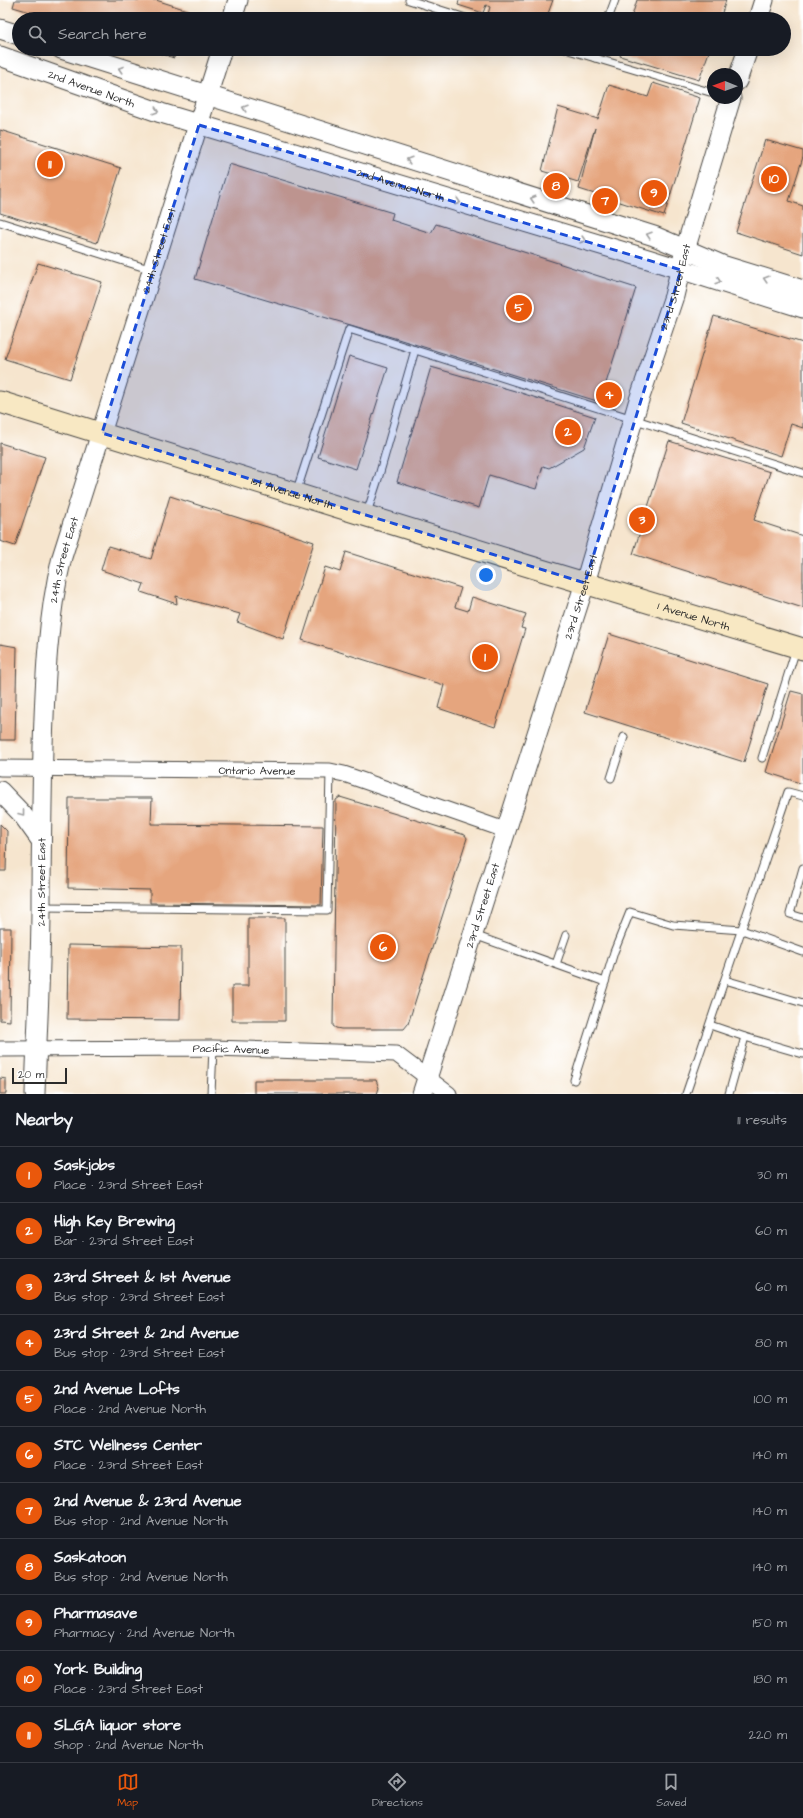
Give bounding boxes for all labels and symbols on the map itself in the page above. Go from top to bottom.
one-way arrow [118,65,125,73]
street label: 2nd Avenue North [46,66,137,111]
north arrow [707,68,743,104]
one-way arrow [242,104,249,113]
one-way arrow [152,106,159,115]
one-way arrow [276,144,283,153]
pin: 11 [37,149,63,179]
one-way arrow [406,156,413,165]
pin: 10 [761,164,787,194]
street label: 2nd Avenue North [355,165,447,205]
pin: 8 [543,171,569,201]
pin: 9 [641,178,667,208]
pin: 7 [592,186,618,216]
one-way arrow [530,195,537,204]
one-way arrow [454,197,461,206]
street label: 24th Street East [138,205,179,295]
one-way arrow [646,231,653,240]
one-way arrow [579,235,586,244]
street label: 23rd Street East [656,242,694,332]
one-way arrow [762,275,769,284]
one-way arrow [715,276,722,285]
pin: 5 [506,293,532,323]
pin: 4 [596,380,622,410]
pin: 2 [555,417,581,447]
street label: 1st Avenue North [249,473,336,513]
pin: 3 [629,505,655,535]
street label: 24th Street East [46,514,82,604]
street label: 23rd Street East [560,552,601,641]
your location [476,565,496,585]
street label: 1 Avenue North [656,598,732,634]
pin: 1 [472,642,498,672]
street label: Ontario Avenue [218,762,296,778]
one-way arrow [17,809,24,816]
street label: 24th Street East [33,837,49,927]
street label: 23rd Street East [462,860,503,950]
pin: 6 [370,932,396,962]
one-way arrow [556,946,565,953]
street label: Pacific Avenue [193,1040,270,1057]
scale bar [12,1066,67,1085]

